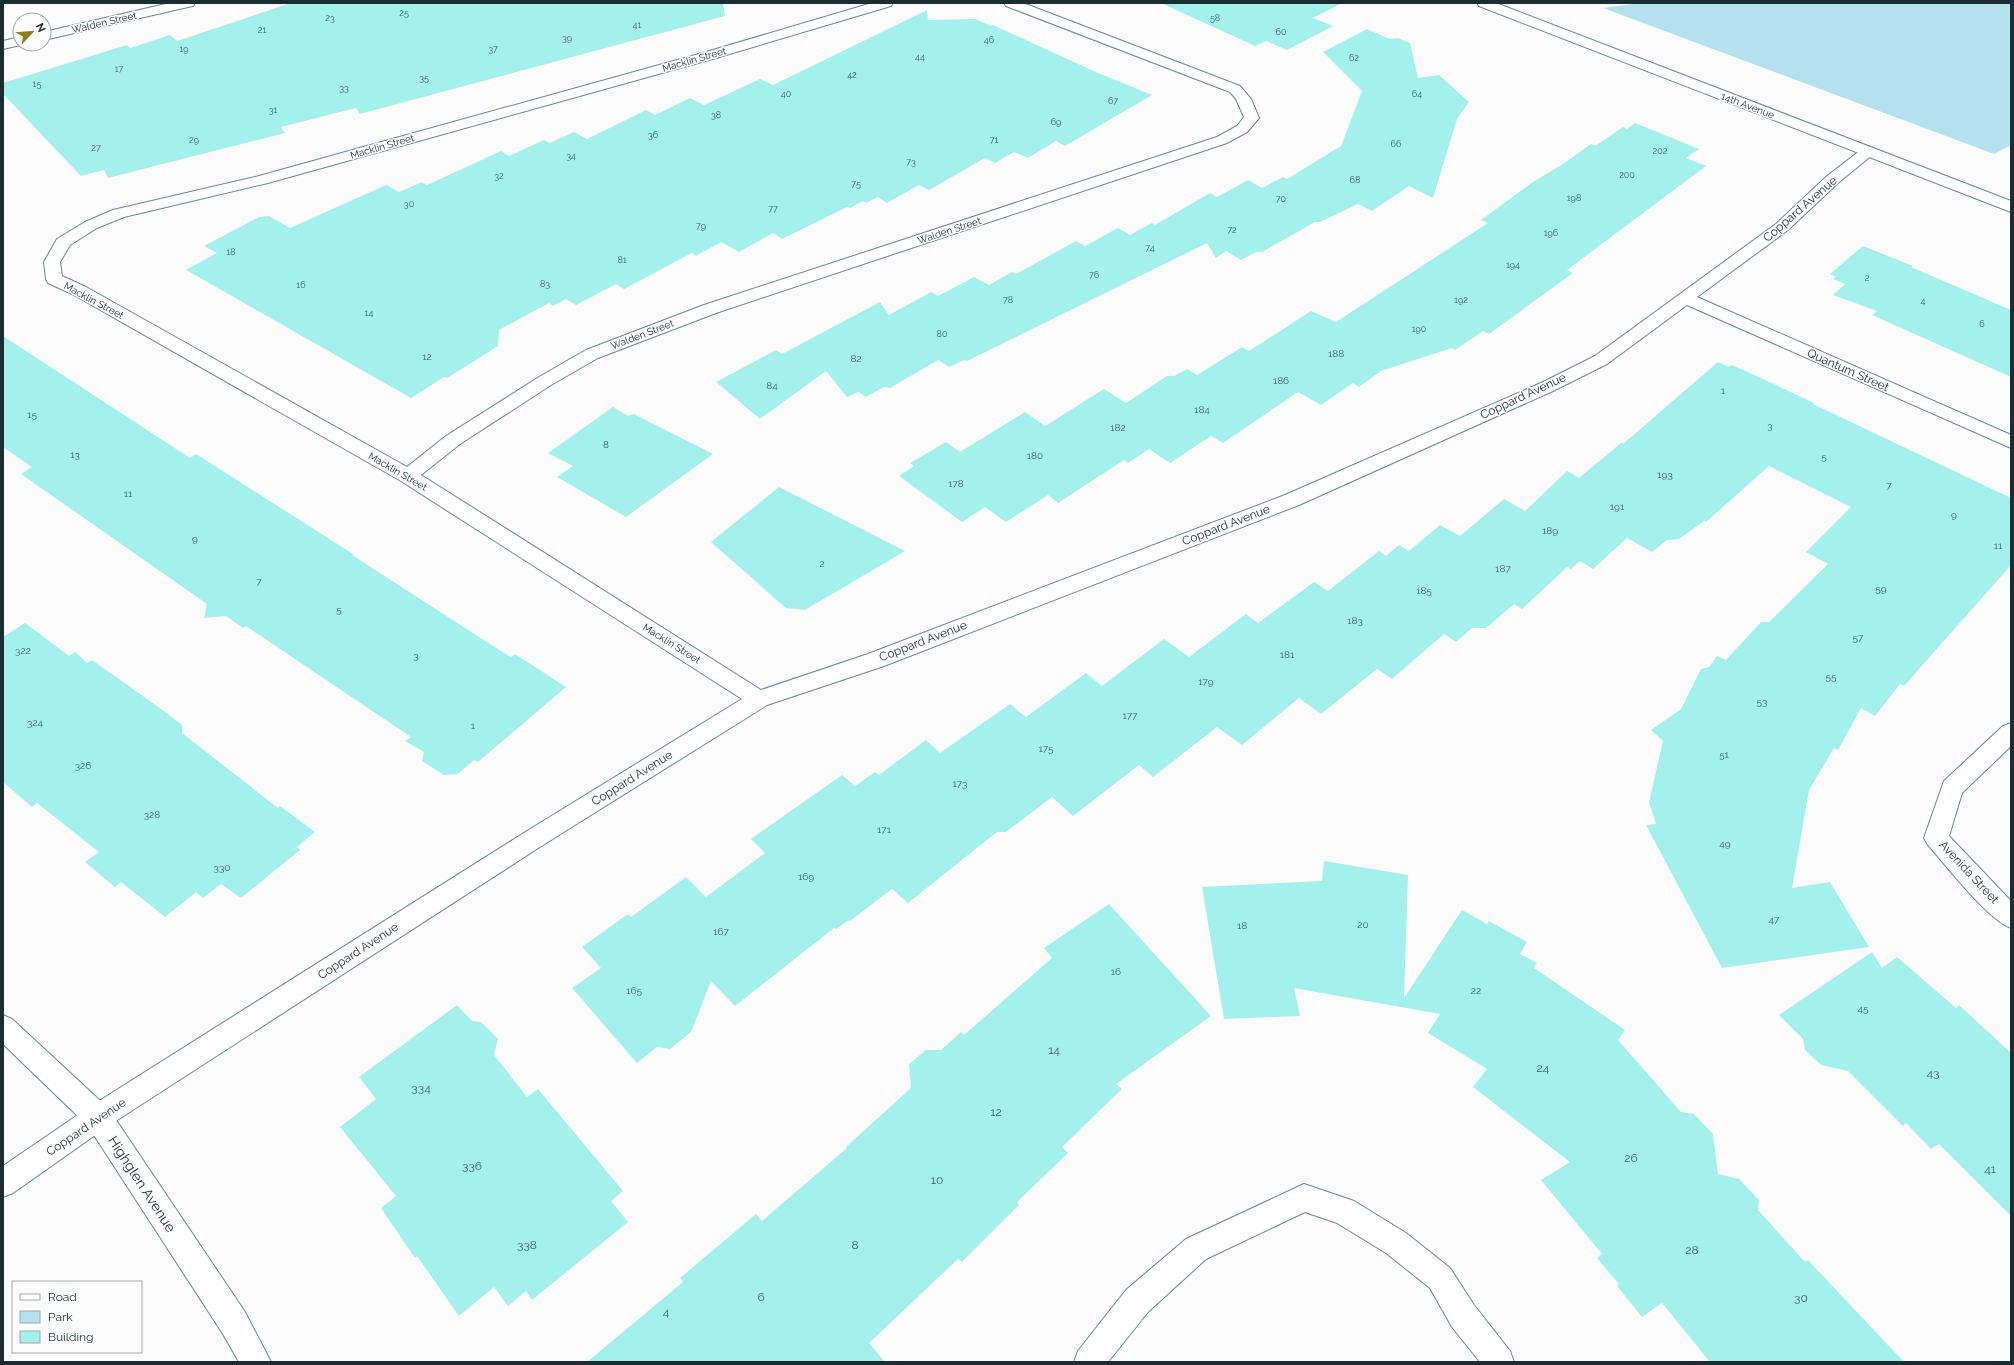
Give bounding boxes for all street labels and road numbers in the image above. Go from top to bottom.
street label: Walden Street [71,10,138,35]
street label: Macklin Street [661,45,728,74]
street label: 14th Avenue [1720,90,1776,121]
street label: Macklin Street [349,132,416,161]
street label: Coppard Avenue [1760,173,1840,245]
street label: Walden Street [916,215,983,246]
street label: Macklin Street [62,280,126,321]
street label: Walden Street [609,317,676,351]
street label: Quantum Street [1805,346,1891,394]
street label: Coppard Avenue [1478,370,1568,422]
street label: Macklin Street [366,450,430,493]
street label: Coppard Avenue [1180,502,1272,548]
street label: Coppard Avenue [877,618,969,664]
street label: Macklin Street [641,621,703,666]
street label: Coppard Avenue [589,747,675,809]
street label: Avenida Street [1936,838,2002,906]
street label: Coppard Avenue [315,920,401,982]
street label: Coppard Avenue [44,1095,128,1159]
street label: Highglen Avenue [105,1133,179,1235]

